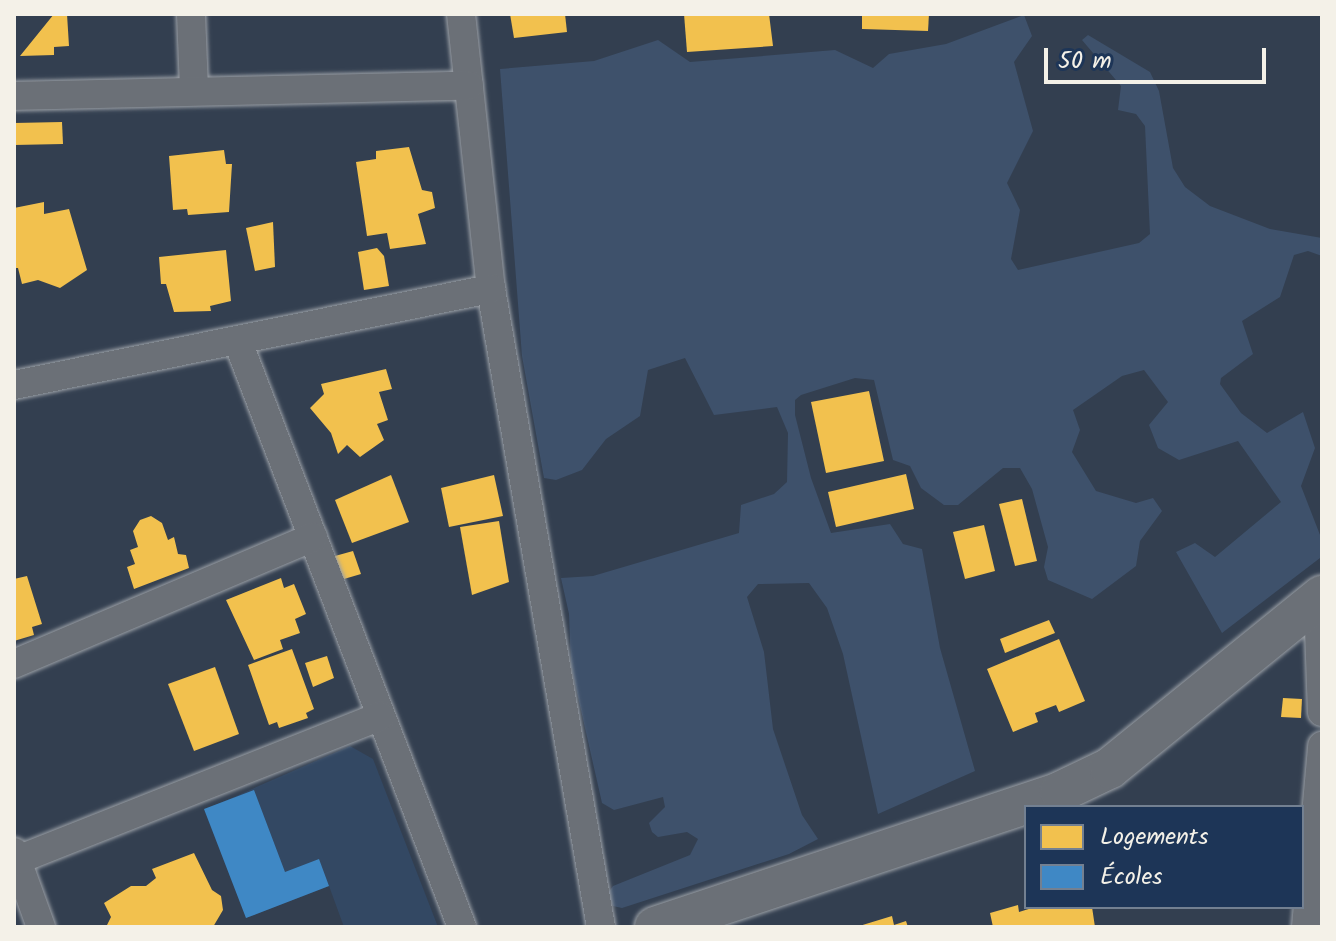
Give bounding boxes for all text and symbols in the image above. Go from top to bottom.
scale bar [1048,32,1270,82]
text: 50 m [1058,42,1112,81]
legend [1024,805,1304,909]
text: Logements [1100,818,1208,857]
text: Écoles [1100,858,1163,897]

